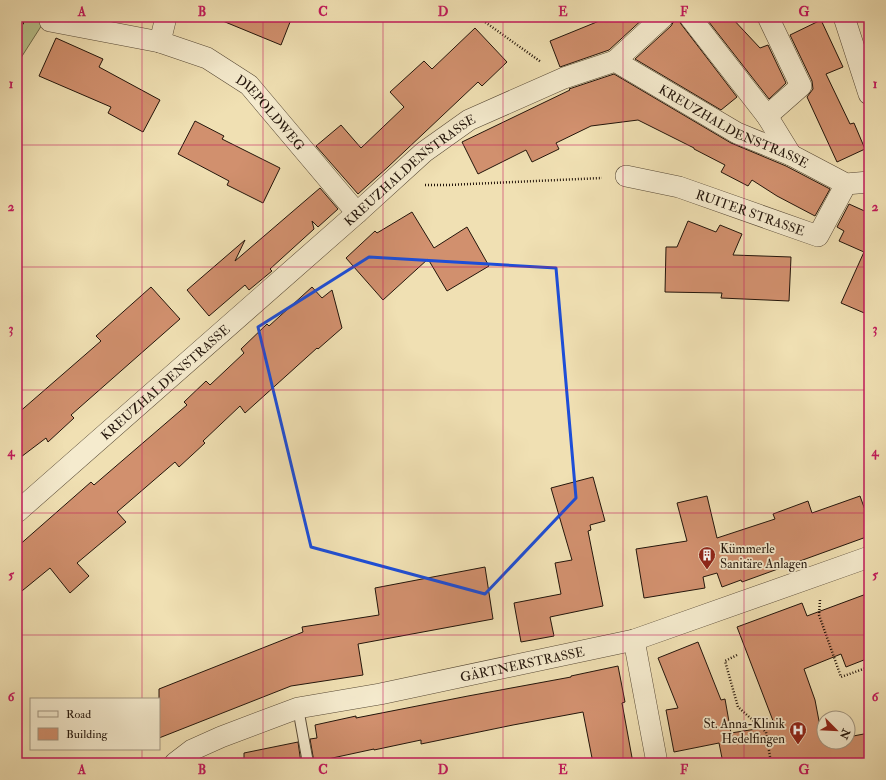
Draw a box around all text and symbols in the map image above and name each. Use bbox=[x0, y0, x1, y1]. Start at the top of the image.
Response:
text: A bbox=[77, 4, 87, 20]
text: B bbox=[198, 4, 206, 20]
text: C bbox=[318, 4, 328, 20]
text: D bbox=[438, 4, 449, 20]
text: E bbox=[558, 4, 568, 20]
text: F bbox=[680, 4, 689, 20]
text: G bbox=[799, 4, 810, 20]
street label: DIEPOLDWEG bbox=[233, 72, 308, 154]
text: 1 bbox=[9, 76, 14, 92]
text: 1 bbox=[873, 76, 878, 92]
street label: KREUZHALDENSTRASSE bbox=[656, 82, 811, 172]
street label: KREUZHALDENSTRASSE bbox=[341, 111, 478, 230]
street label: RUITER STRASSE bbox=[694, 187, 807, 240]
text: 2 bbox=[8, 199, 15, 215]
text: 2 bbox=[872, 199, 879, 215]
text: 3 bbox=[9, 321, 14, 337]
text: 3 bbox=[873, 321, 878, 337]
street label: KREUZHALDENSTRASSE bbox=[98, 322, 233, 444]
text: 4 bbox=[6, 444, 15, 460]
text: 4 bbox=[870, 444, 879, 460]
place label: Kümmerle Sanitäre Anlagen bbox=[720, 541, 808, 572]
building icon: Kümmerle Sanitäre Anlagen bbox=[697, 545, 717, 570]
text: 5 bbox=[8, 567, 14, 583]
text: 5 bbox=[872, 567, 878, 583]
street label: GÄRTNERSTRASSE bbox=[459, 644, 586, 686]
text: 6 bbox=[8, 689, 16, 705]
text: 6 bbox=[872, 689, 880, 705]
legend bbox=[30, 698, 160, 750]
text: Road bbox=[66, 707, 91, 722]
north arrow bbox=[816, 710, 856, 750]
place label: St. Anna-Klinik Hedelfingen bbox=[704, 716, 786, 747]
hospital icon: St. Anna-Klinik Hedelfingen bbox=[788, 720, 808, 745]
text: N bbox=[836, 726, 853, 742]
text: Building bbox=[66, 727, 109, 742]
text: A bbox=[77, 762, 87, 778]
text: B bbox=[198, 762, 206, 778]
text: C bbox=[318, 762, 328, 778]
text: D bbox=[438, 762, 449, 778]
text: E bbox=[558, 762, 568, 778]
text: F bbox=[680, 762, 689, 778]
text: G bbox=[799, 762, 810, 778]

